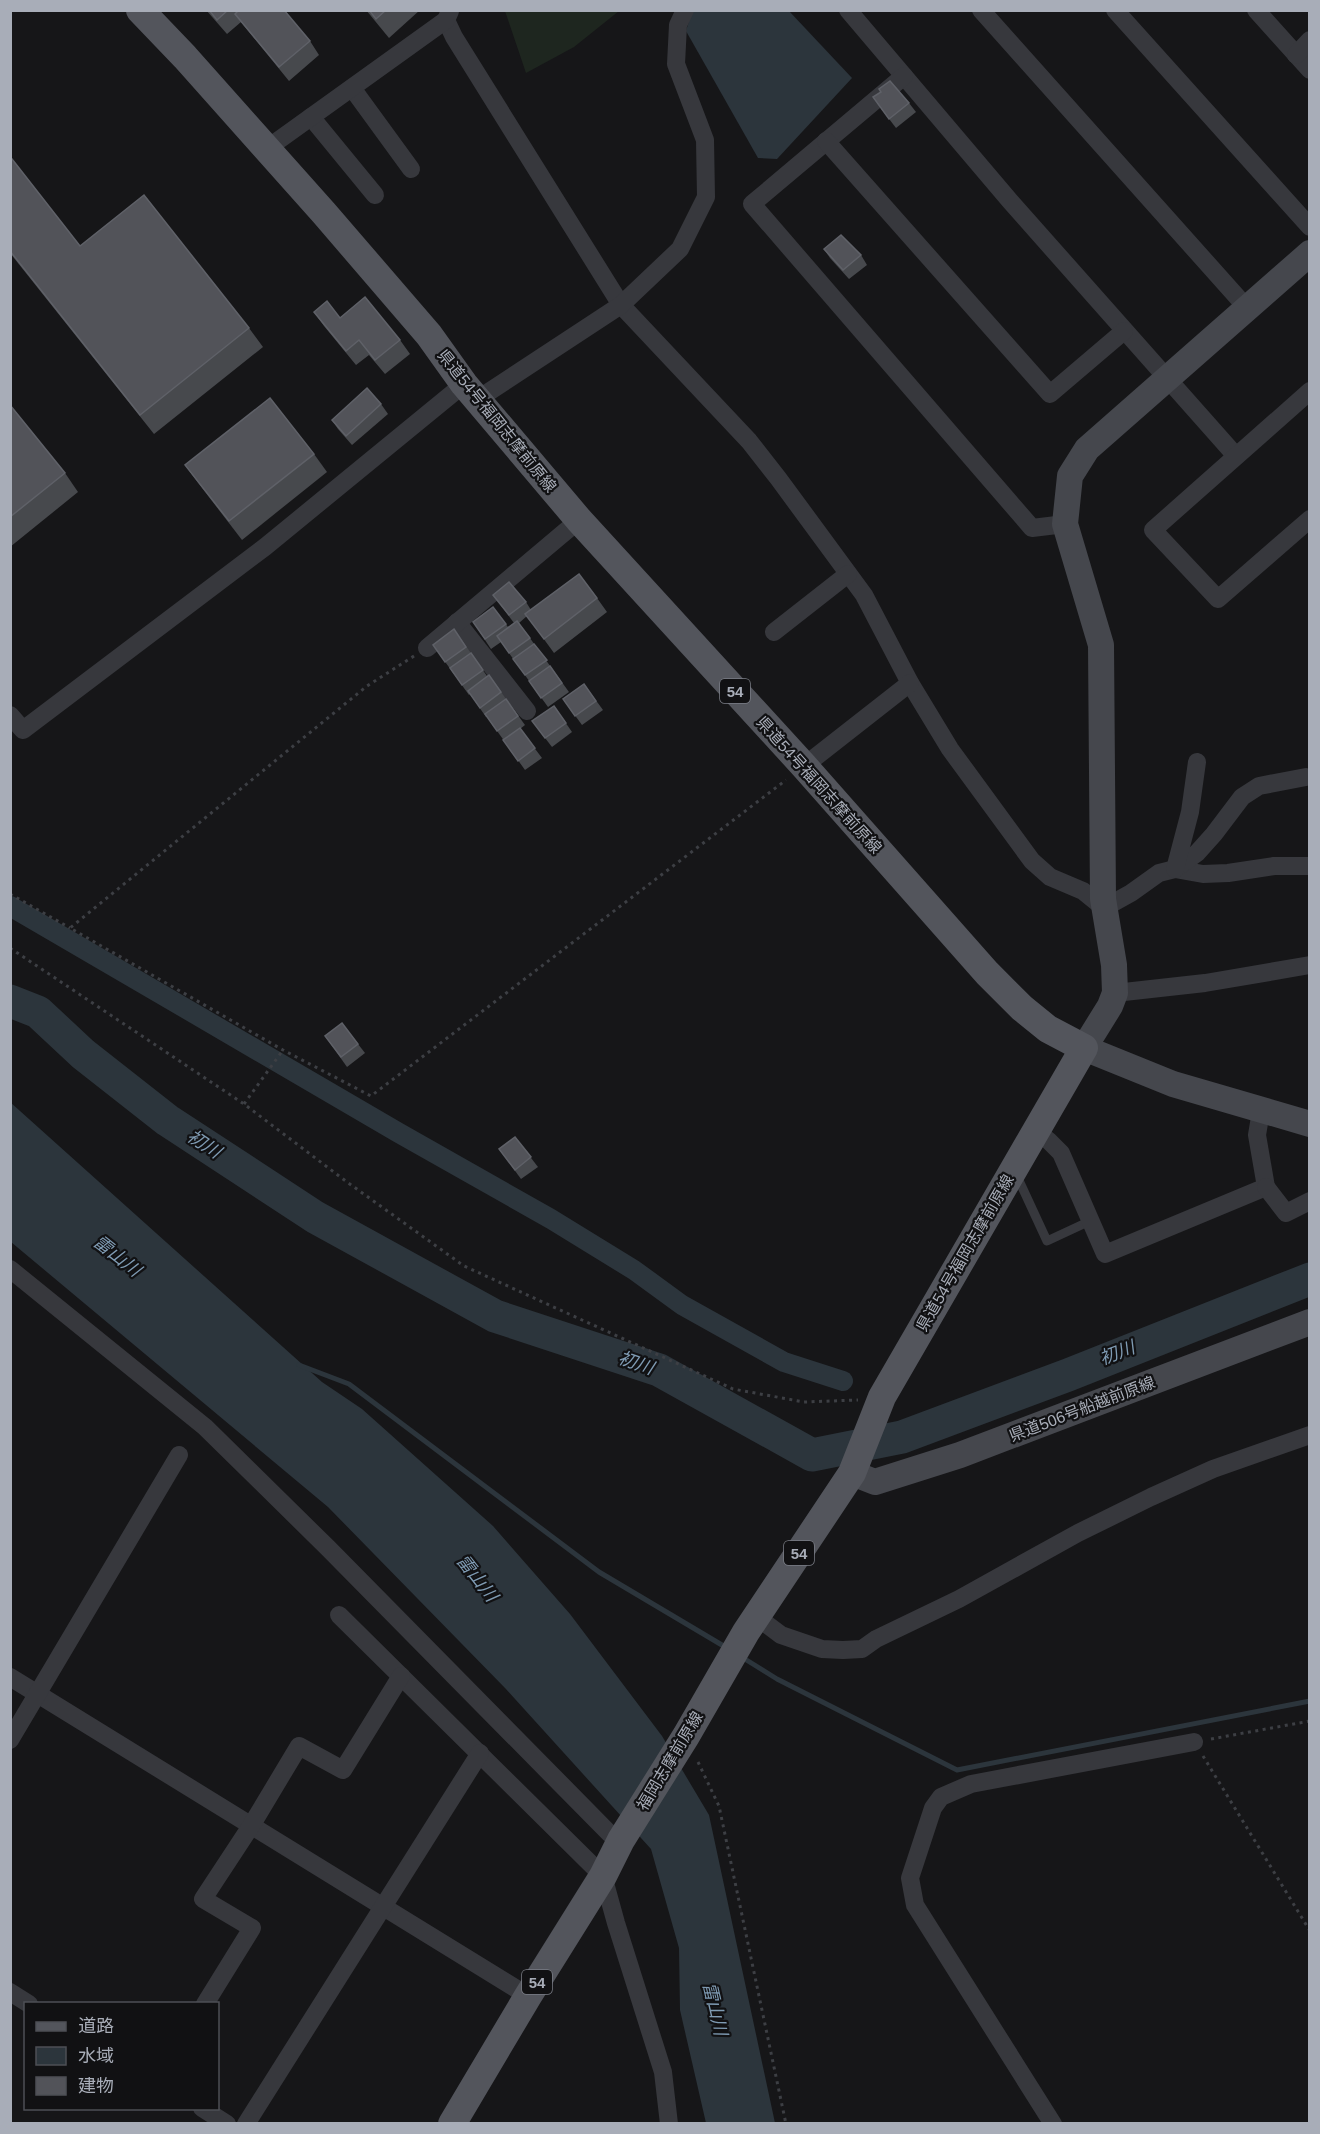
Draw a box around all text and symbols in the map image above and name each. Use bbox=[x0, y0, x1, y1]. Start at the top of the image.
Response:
street label: 県道54号福岡志摩前原線 bbox=[434, 347, 560, 495]
road number: 54 bbox=[720, 679, 750, 703]
street label: 県道54号福岡志摩前原線 bbox=[753, 713, 885, 857]
water label: 初川 bbox=[183, 1126, 226, 1163]
street label: 県道54号福岡志摩前原線 bbox=[913, 1172, 1017, 1334]
water label: 雷山川 bbox=[90, 1231, 146, 1282]
water label: 初川 bbox=[1097, 1336, 1139, 1369]
water label: 初川 bbox=[616, 1348, 658, 1379]
street label: 県道506号船越前原線 bbox=[1007, 1373, 1157, 1445]
road number: 54 bbox=[784, 1541, 814, 1565]
water label: 雷山川 bbox=[452, 1551, 503, 1607]
street label: 福岡志摩前原線 bbox=[634, 1709, 706, 1813]
road number: 54 bbox=[522, 1970, 552, 1994]
water label: 雷山川 bbox=[699, 1980, 731, 2040]
legend bbox=[24, 2002, 219, 2110]
text: 道路 bbox=[78, 2016, 114, 2036]
text: 水域 bbox=[78, 2046, 114, 2066]
text: 建物 bbox=[78, 2076, 114, 2096]

